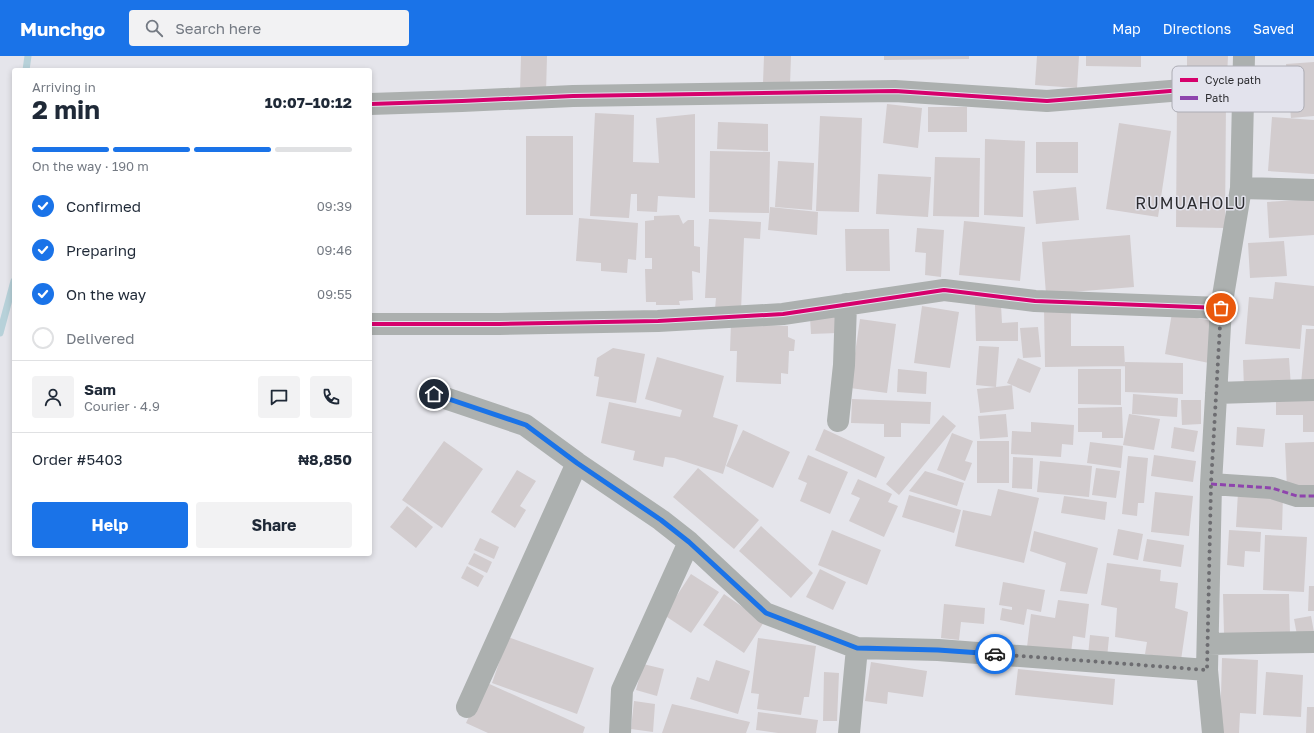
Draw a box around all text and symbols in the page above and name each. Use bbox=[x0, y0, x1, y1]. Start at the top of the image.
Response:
search box bbox=[129, 10, 409, 46]
text: Munchgo bbox=[20, 17, 105, 40]
icon: search bbox=[143, 17, 165, 39]
text: Search here bbox=[175, 19, 261, 37]
text: Map bbox=[1112, 20, 1141, 37]
text: Directions bbox=[1163, 20, 1231, 37]
text: Saved bbox=[1253, 20, 1294, 37]
legend bbox=[1172, 66, 1304, 112]
text: Cycle path bbox=[1205, 73, 1261, 86]
text: Arriving in bbox=[32, 79, 96, 95]
text: Path bbox=[1205, 91, 1229, 104]
text: 10:07–10:12 bbox=[265, 93, 352, 111]
text: 2 min bbox=[32, 94, 100, 125]
text: On the way · 190 m bbox=[32, 158, 149, 174]
district label: RUMUAHOLU bbox=[1135, 193, 1247, 213]
icon: check bbox=[32, 195, 54, 217]
text: Confirmed bbox=[66, 197, 141, 215]
text: 09:39 bbox=[317, 198, 352, 214]
icon: check bbox=[32, 239, 54, 261]
text: Preparing bbox=[66, 241, 136, 259]
text: 09:46 bbox=[316, 242, 352, 258]
icon: check bbox=[32, 283, 54, 305]
text: On the way bbox=[66, 285, 146, 303]
text: 09:55 bbox=[317, 286, 352, 302]
pin bbox=[1204, 291, 1238, 325]
icon: bag bbox=[1210, 297, 1232, 319]
text: Delivered bbox=[66, 329, 134, 347]
button: person bbox=[32, 376, 74, 418]
button: chat bbox=[258, 376, 300, 418]
button: phone bbox=[310, 376, 352, 418]
pin bbox=[417, 377, 451, 411]
text: Sam bbox=[84, 380, 116, 398]
icon: home bbox=[423, 383, 445, 405]
text: Courier · 4.9 bbox=[84, 398, 160, 414]
text: Order #5403 bbox=[32, 450, 122, 468]
text: ₦8,850 bbox=[298, 450, 352, 468]
button: Help bbox=[32, 502, 188, 548]
button: Share bbox=[196, 502, 352, 548]
courier bbox=[975, 634, 1015, 674]
icon: car bbox=[984, 643, 1006, 665]

